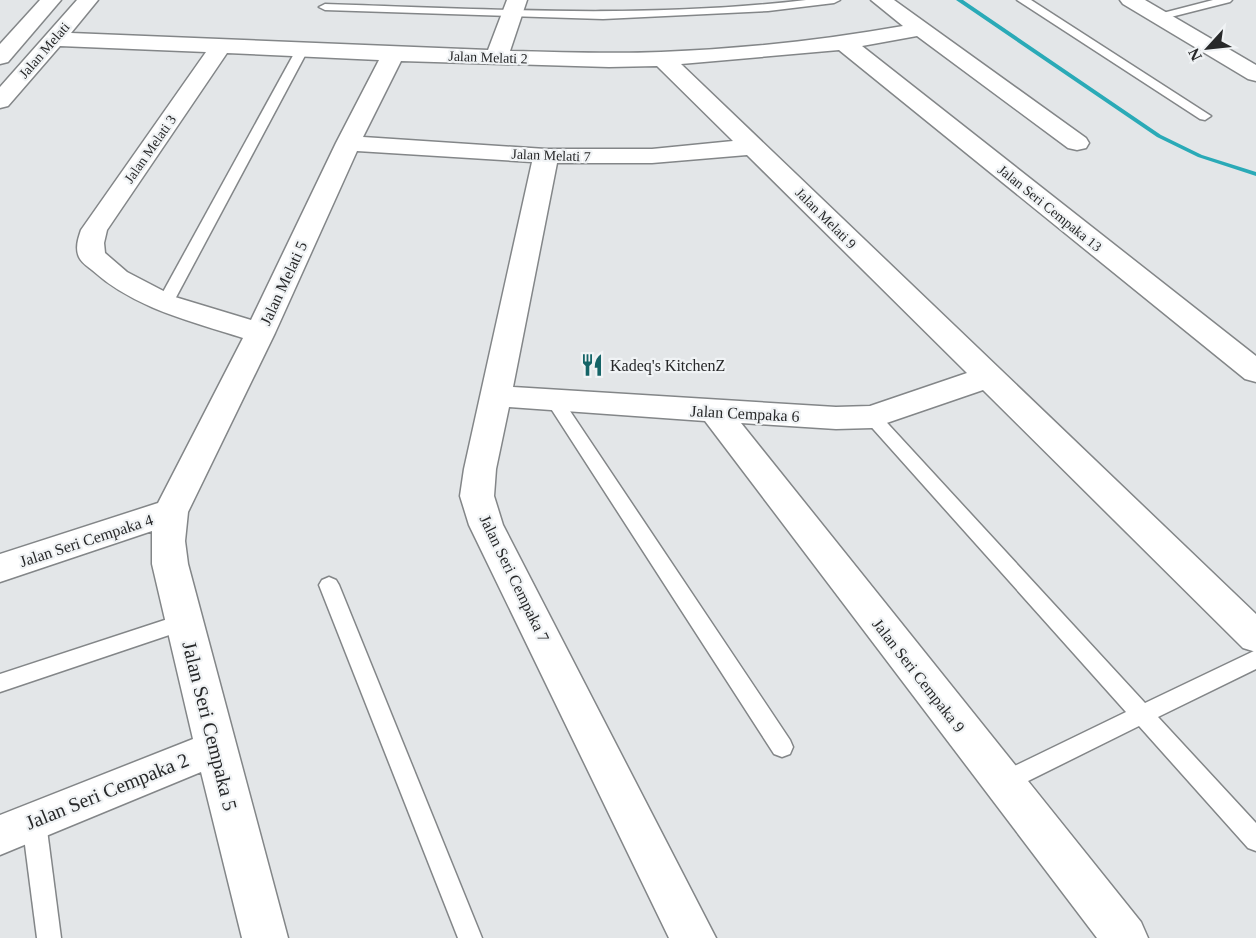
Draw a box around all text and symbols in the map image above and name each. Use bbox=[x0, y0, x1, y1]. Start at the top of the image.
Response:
north arrow bbox=[1178, 18, 1238, 78]
street label: Jalan Melati bbox=[16, 19, 73, 81]
text: N bbox=[1185, 45, 1205, 64]
street label: Jalan Melati 2 bbox=[448, 49, 528, 66]
street label: Jalan Melati 3 bbox=[122, 113, 179, 186]
street label: Jalan Melati 7 bbox=[511, 147, 591, 164]
street label: Jalan Seri Cempaka 13 bbox=[995, 162, 1104, 255]
street label: Jalan Melati 9 bbox=[792, 185, 859, 252]
street label: Jalan Melati 5 bbox=[257, 239, 310, 328]
restaurant icon: Kadeq's KitchenZ bbox=[579, 352, 605, 378]
place label: Kadeq's KitchenZ bbox=[610, 357, 725, 375]
street label: Jalan Cempaka 6 bbox=[690, 402, 800, 426]
street label: Jalan Seri Cempaka 4 bbox=[17, 511, 155, 571]
street label: Jalan Seri Cempaka 7 bbox=[476, 512, 553, 645]
street label: Jalan Seri Cempaka 9 bbox=[868, 615, 968, 736]
street label: Jalan Seri Cempaka 5 bbox=[177, 639, 242, 813]
street label: Jalan Seri Cempaka 2 bbox=[22, 748, 192, 835]

